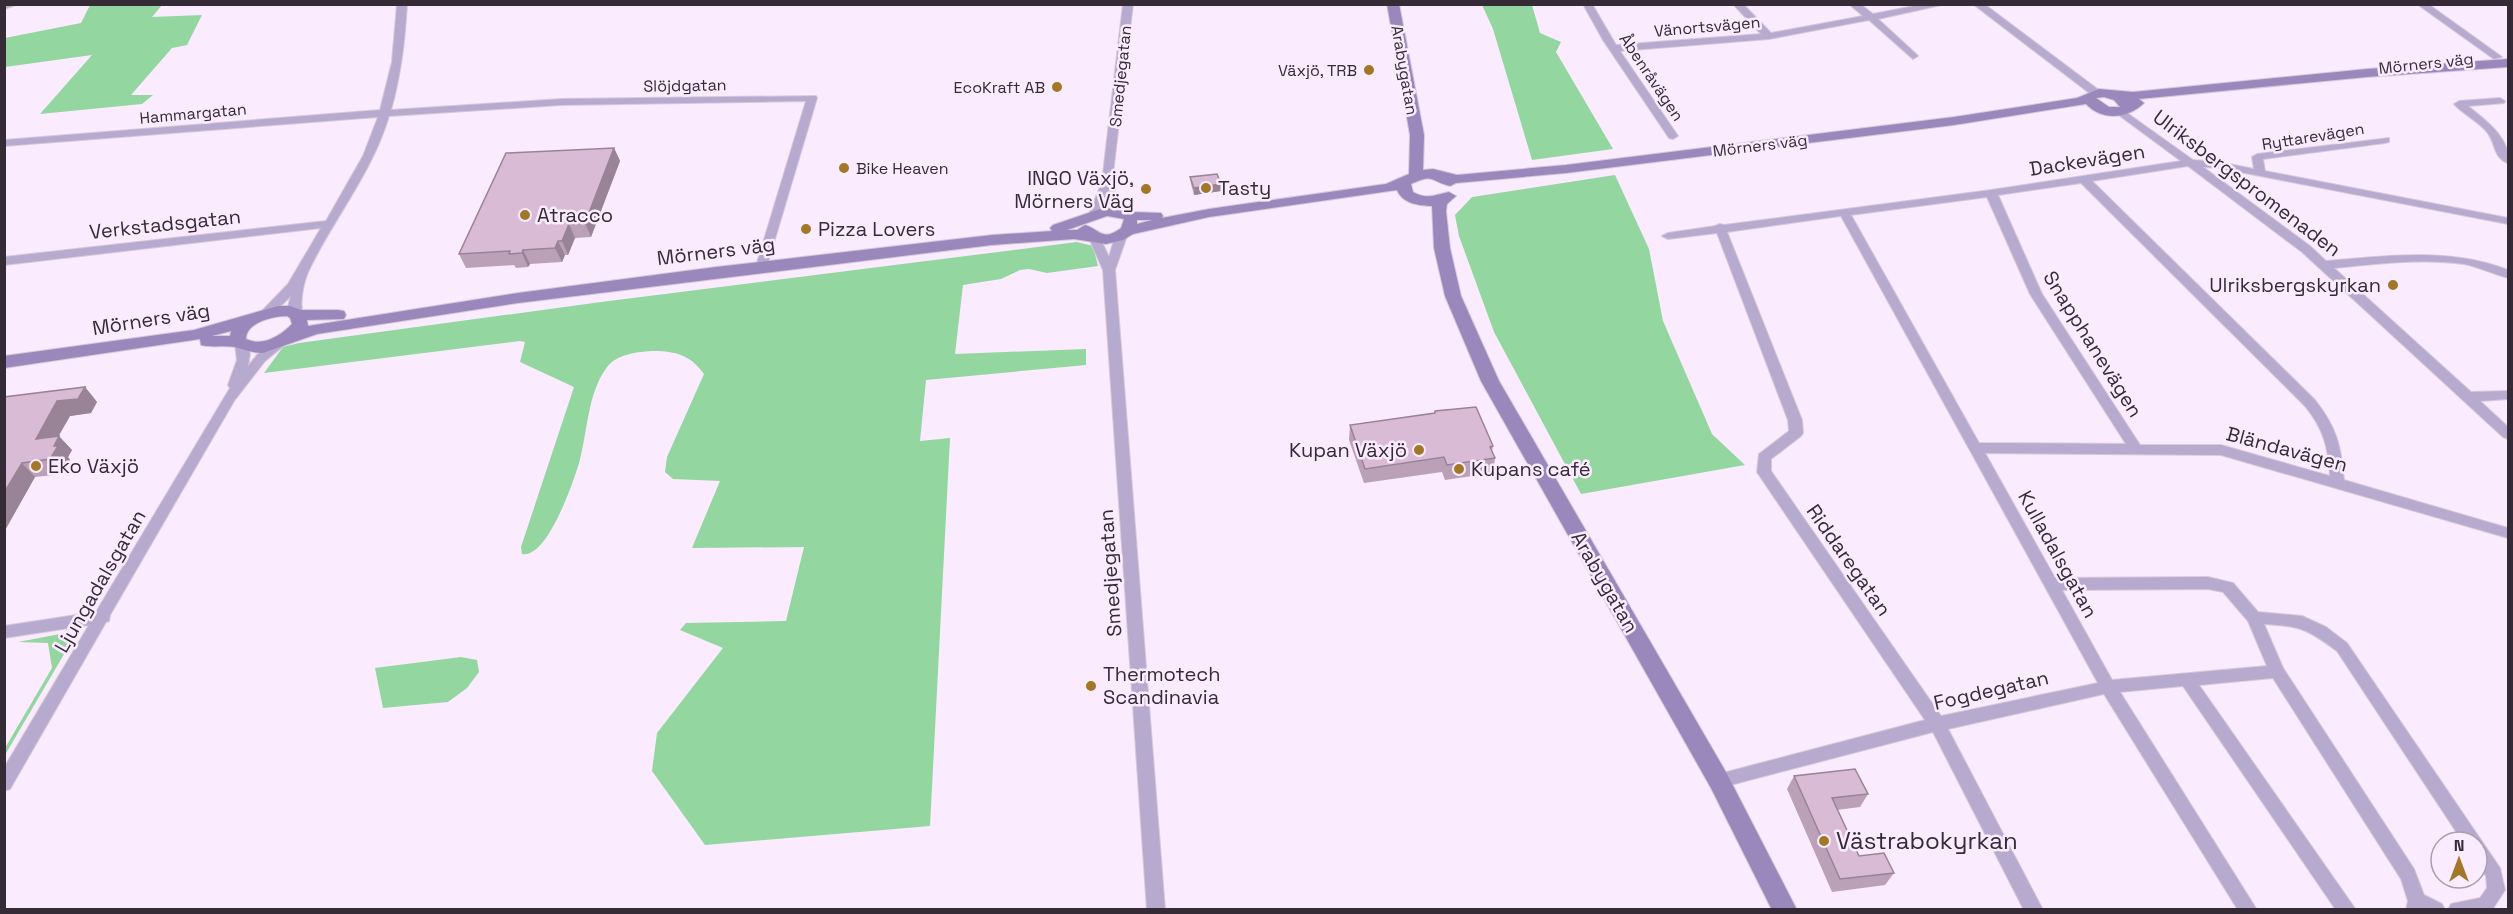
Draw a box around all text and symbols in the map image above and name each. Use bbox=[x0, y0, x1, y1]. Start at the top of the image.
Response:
street label: Vänortsvägen bbox=[1653, 11, 1761, 42]
street label: Smedjegatan bbox=[1105, 24, 1136, 128]
street label: Arabygatan bbox=[1386, 24, 1423, 116]
street label: Åbenråvägen bbox=[1615, 29, 1689, 125]
street label: Mörners väg bbox=[2378, 48, 2474, 79]
place label: Växjö, TRB bbox=[1278, 60, 1357, 81]
marker: Växjö, TRB bbox=[1362, 63, 1376, 77]
street label: Slöjdgatan bbox=[643, 74, 727, 97]
place label: EcoKraft AB bbox=[954, 77, 1045, 98]
marker: EcoKraft AB bbox=[1050, 80, 1064, 94]
street label: Hammargatan bbox=[139, 98, 247, 129]
street label: Ulriksbergspromenaden bbox=[2148, 104, 2346, 262]
street label: Ryttarevägen bbox=[2260, 118, 2366, 155]
street label: Mörners väg bbox=[1712, 129, 1809, 162]
street label: Dackevägen bbox=[2027, 138, 2147, 182]
place label: Bike Heaven bbox=[856, 158, 949, 179]
marker: Bike Heaven bbox=[837, 161, 851, 175]
place label: INGO Växjö, Mörners Väg bbox=[1014, 165, 1134, 214]
place label: Tasty bbox=[1218, 175, 1271, 201]
marker: Tasty bbox=[1199, 181, 1213, 195]
marker: INGO Växjö, Mörners Väg bbox=[1139, 182, 1153, 196]
place label: Atracco bbox=[537, 202, 613, 228]
street label: Verkstadsgatan bbox=[88, 203, 242, 245]
marker: Atracco bbox=[518, 208, 532, 222]
place label: Pizza Lovers bbox=[818, 216, 935, 242]
marker: Pizza Lovers bbox=[799, 222, 813, 236]
street label: Mörners väg bbox=[655, 231, 777, 271]
street label: Snapphanevägen bbox=[2037, 266, 2149, 422]
place label: Ulriksbergskyrkan bbox=[2209, 272, 2381, 298]
marker: Ulriksbergskyrkan bbox=[2386, 278, 2400, 292]
street label: Mörners väg bbox=[90, 297, 212, 341]
street label: Bländavägen bbox=[2224, 420, 2350, 478]
place label: Kupan Växjö bbox=[1289, 437, 1407, 463]
marker: Kupan Växjö bbox=[1412, 443, 1426, 457]
place label: Eko Växjö bbox=[48, 453, 139, 479]
place label: Kupans café bbox=[1471, 456, 1591, 482]
marker: Eko Växjö bbox=[29, 459, 43, 473]
marker: Kupans café bbox=[1452, 462, 1466, 476]
street label: Kulladalsgatan bbox=[2012, 486, 2104, 622]
street label: Riddaregatan bbox=[1801, 499, 1897, 621]
street label: Ljungadalsgatan bbox=[49, 505, 151, 657]
street label: Smedjegatan bbox=[1093, 508, 1127, 638]
street label: Arabygatan bbox=[1565, 527, 1645, 637]
place label: Thermotech Scandinavia bbox=[1103, 661, 1220, 710]
street label: Fogdegatan bbox=[1931, 664, 2051, 716]
marker: Thermotech Scandinavia bbox=[1084, 679, 1098, 693]
place label: Västrabokyrkan bbox=[1836, 825, 2018, 856]
north arrow bbox=[2429, 830, 2489, 890]
marker: Västrabokyrkan bbox=[1817, 834, 1831, 848]
text: N bbox=[2454, 835, 2464, 856]

